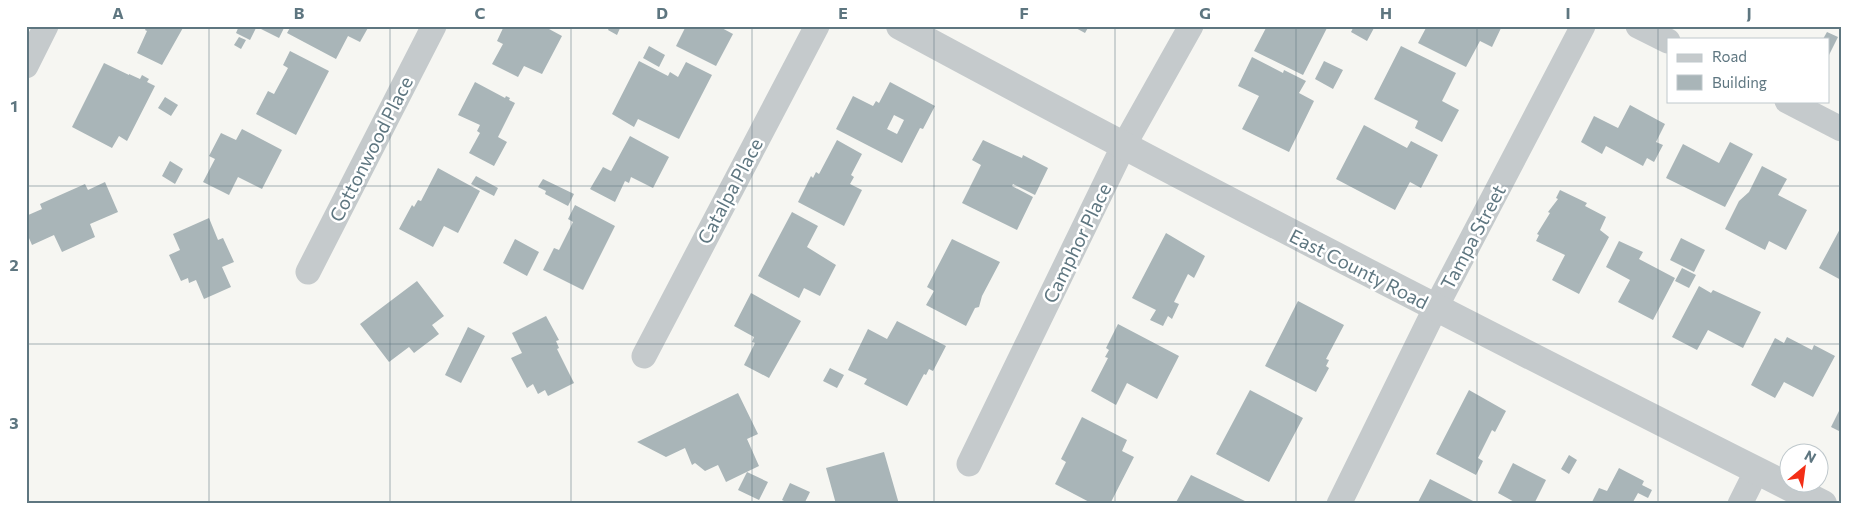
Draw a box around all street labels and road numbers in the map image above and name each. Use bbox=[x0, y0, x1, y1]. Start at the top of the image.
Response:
street label: Cottonwood Place bbox=[324, 72, 417, 225]
street label: Catalpa Place bbox=[692, 134, 767, 248]
street label: Camphor Place bbox=[1038, 179, 1115, 306]
street label: Tampa Street bbox=[1435, 180, 1510, 293]
street label: East County Road bbox=[1286, 224, 1432, 313]

